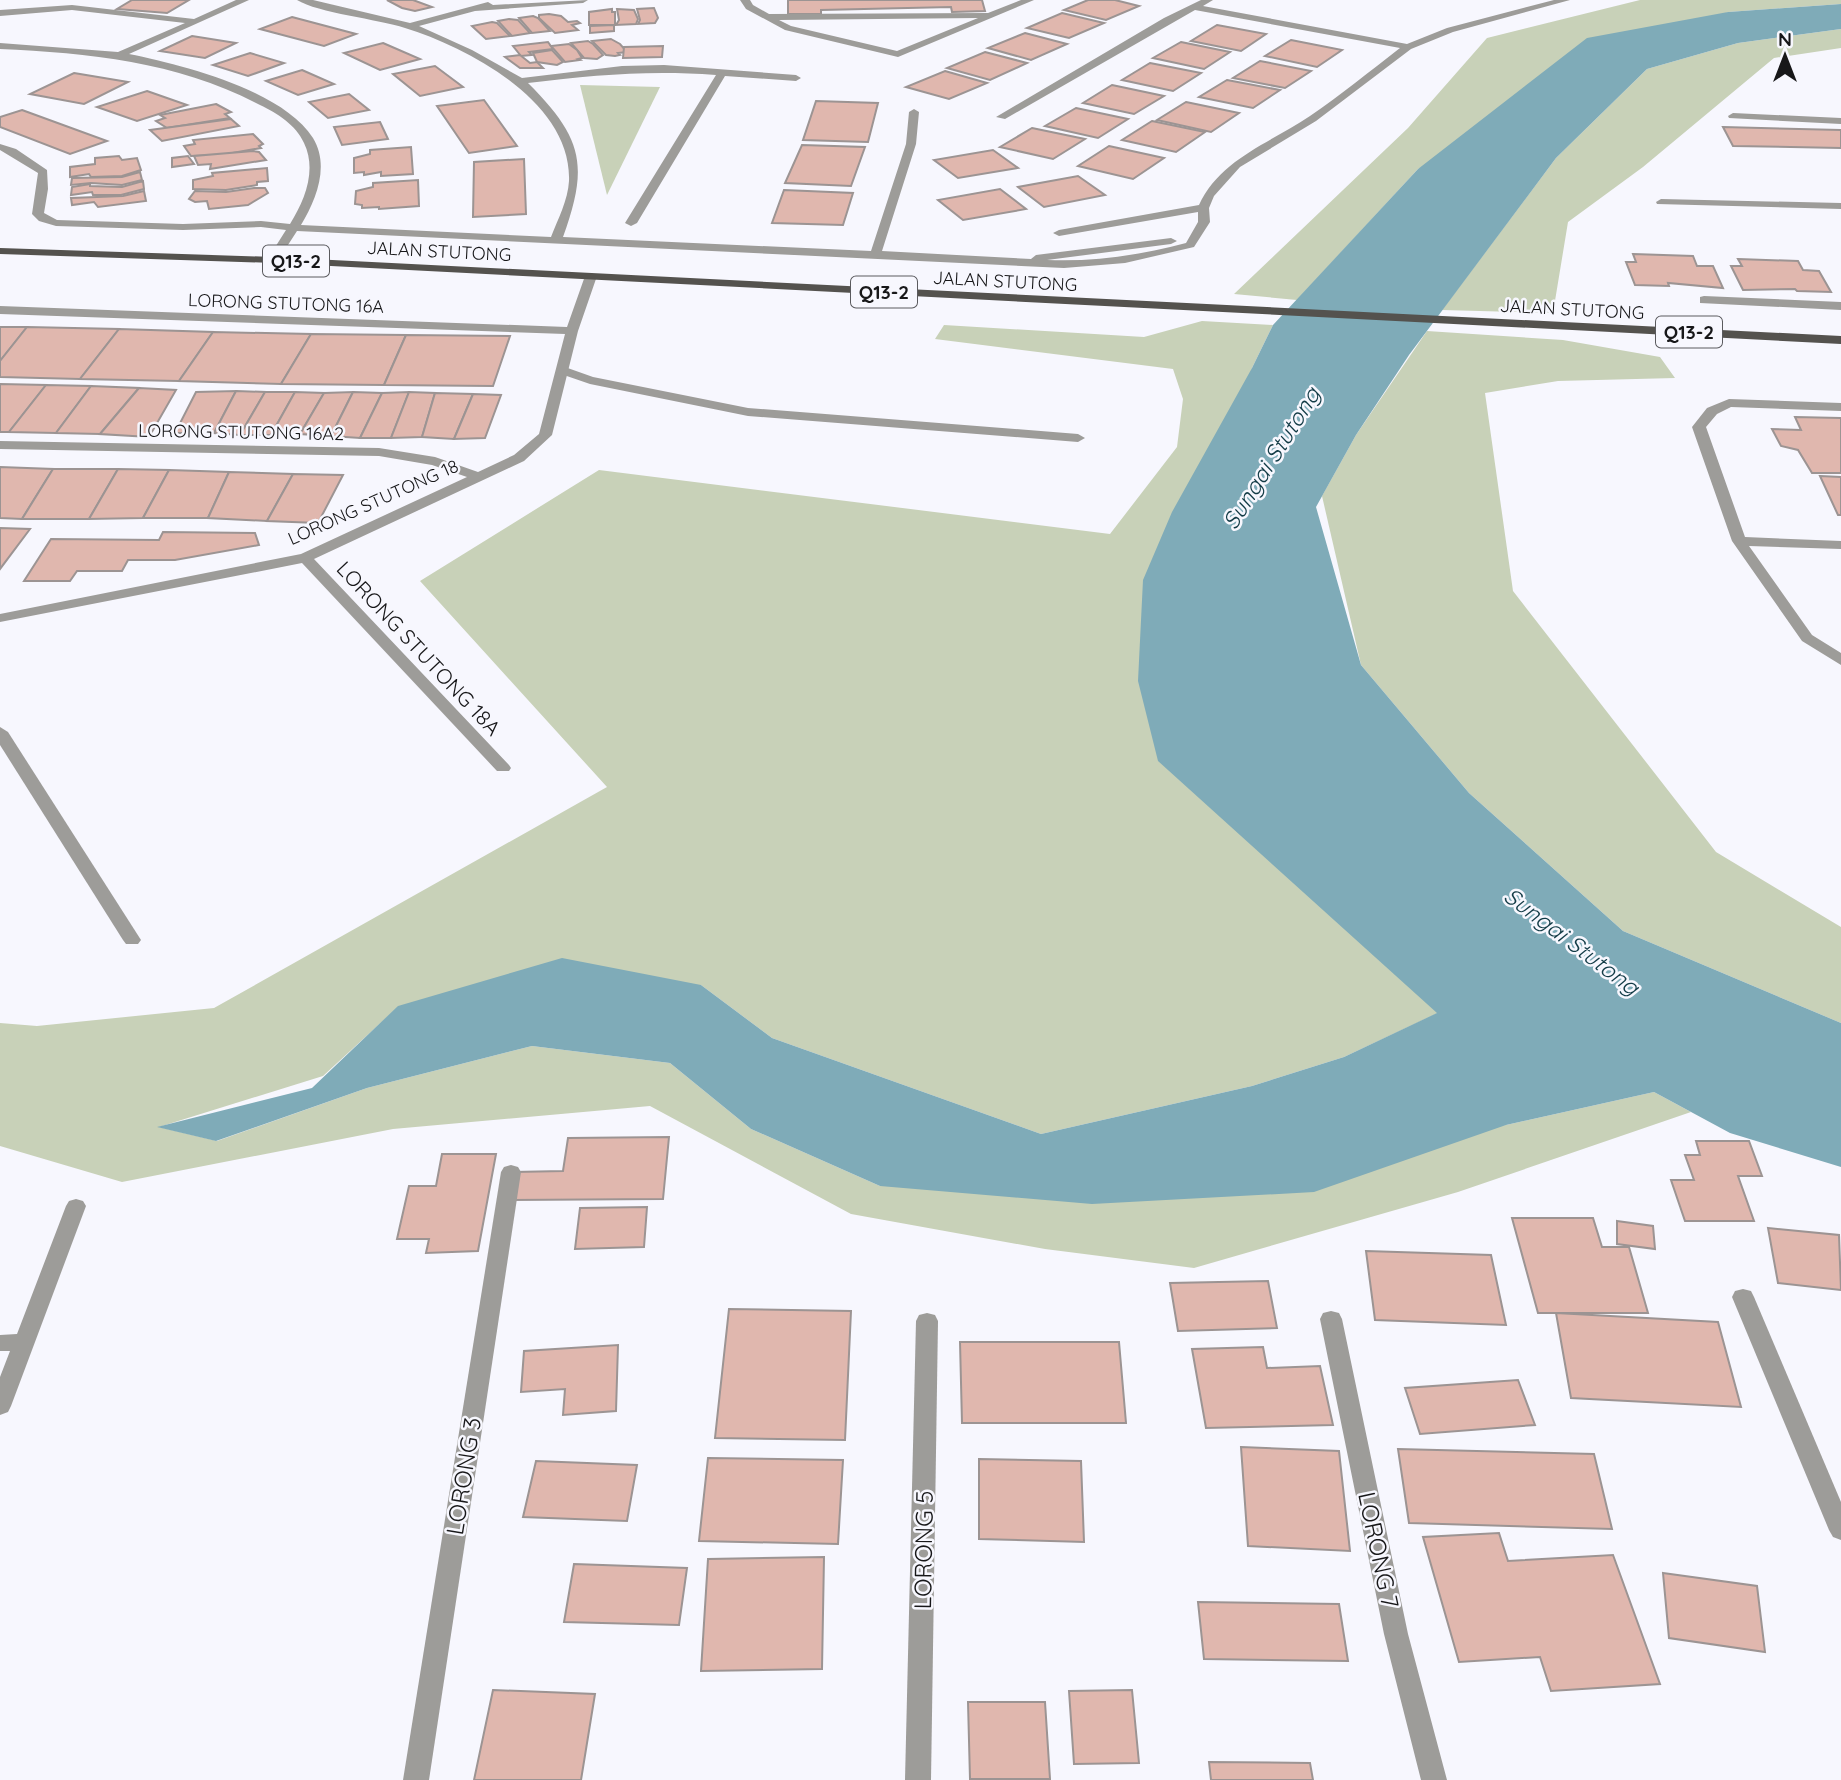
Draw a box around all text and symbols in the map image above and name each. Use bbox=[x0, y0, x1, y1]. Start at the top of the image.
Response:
north arrow bbox=[1750, 21, 1820, 91]
text: N bbox=[1778, 27, 1792, 51]
street label: JALAN STUTONG bbox=[366, 236, 512, 266]
road number: Q13-2 bbox=[263, 246, 329, 276]
street label: JALAN STUTONG bbox=[932, 266, 1078, 296]
road number: Q13-2 bbox=[851, 276, 917, 308]
street label: LORONG STUTONG 16A bbox=[188, 288, 385, 318]
street label: JALAN STUTONG bbox=[1499, 294, 1645, 324]
road number: Q13-2 bbox=[1656, 316, 1722, 348]
water label: Sungai Stutong bbox=[1216, 380, 1327, 534]
street label: LORONG STUTONG 16A2 bbox=[138, 419, 344, 445]
street label: LORONG STUTONG 18 bbox=[284, 454, 462, 550]
street label: LORONG STUTONG 18A bbox=[331, 555, 507, 741]
water label: Sungai Stutong bbox=[1499, 881, 1647, 1002]
street label: LORONG 3 bbox=[439, 1415, 487, 1537]
street label: LORONG 7 bbox=[1352, 1489, 1406, 1611]
street label: LORONG 5 bbox=[907, 1490, 939, 1610]

